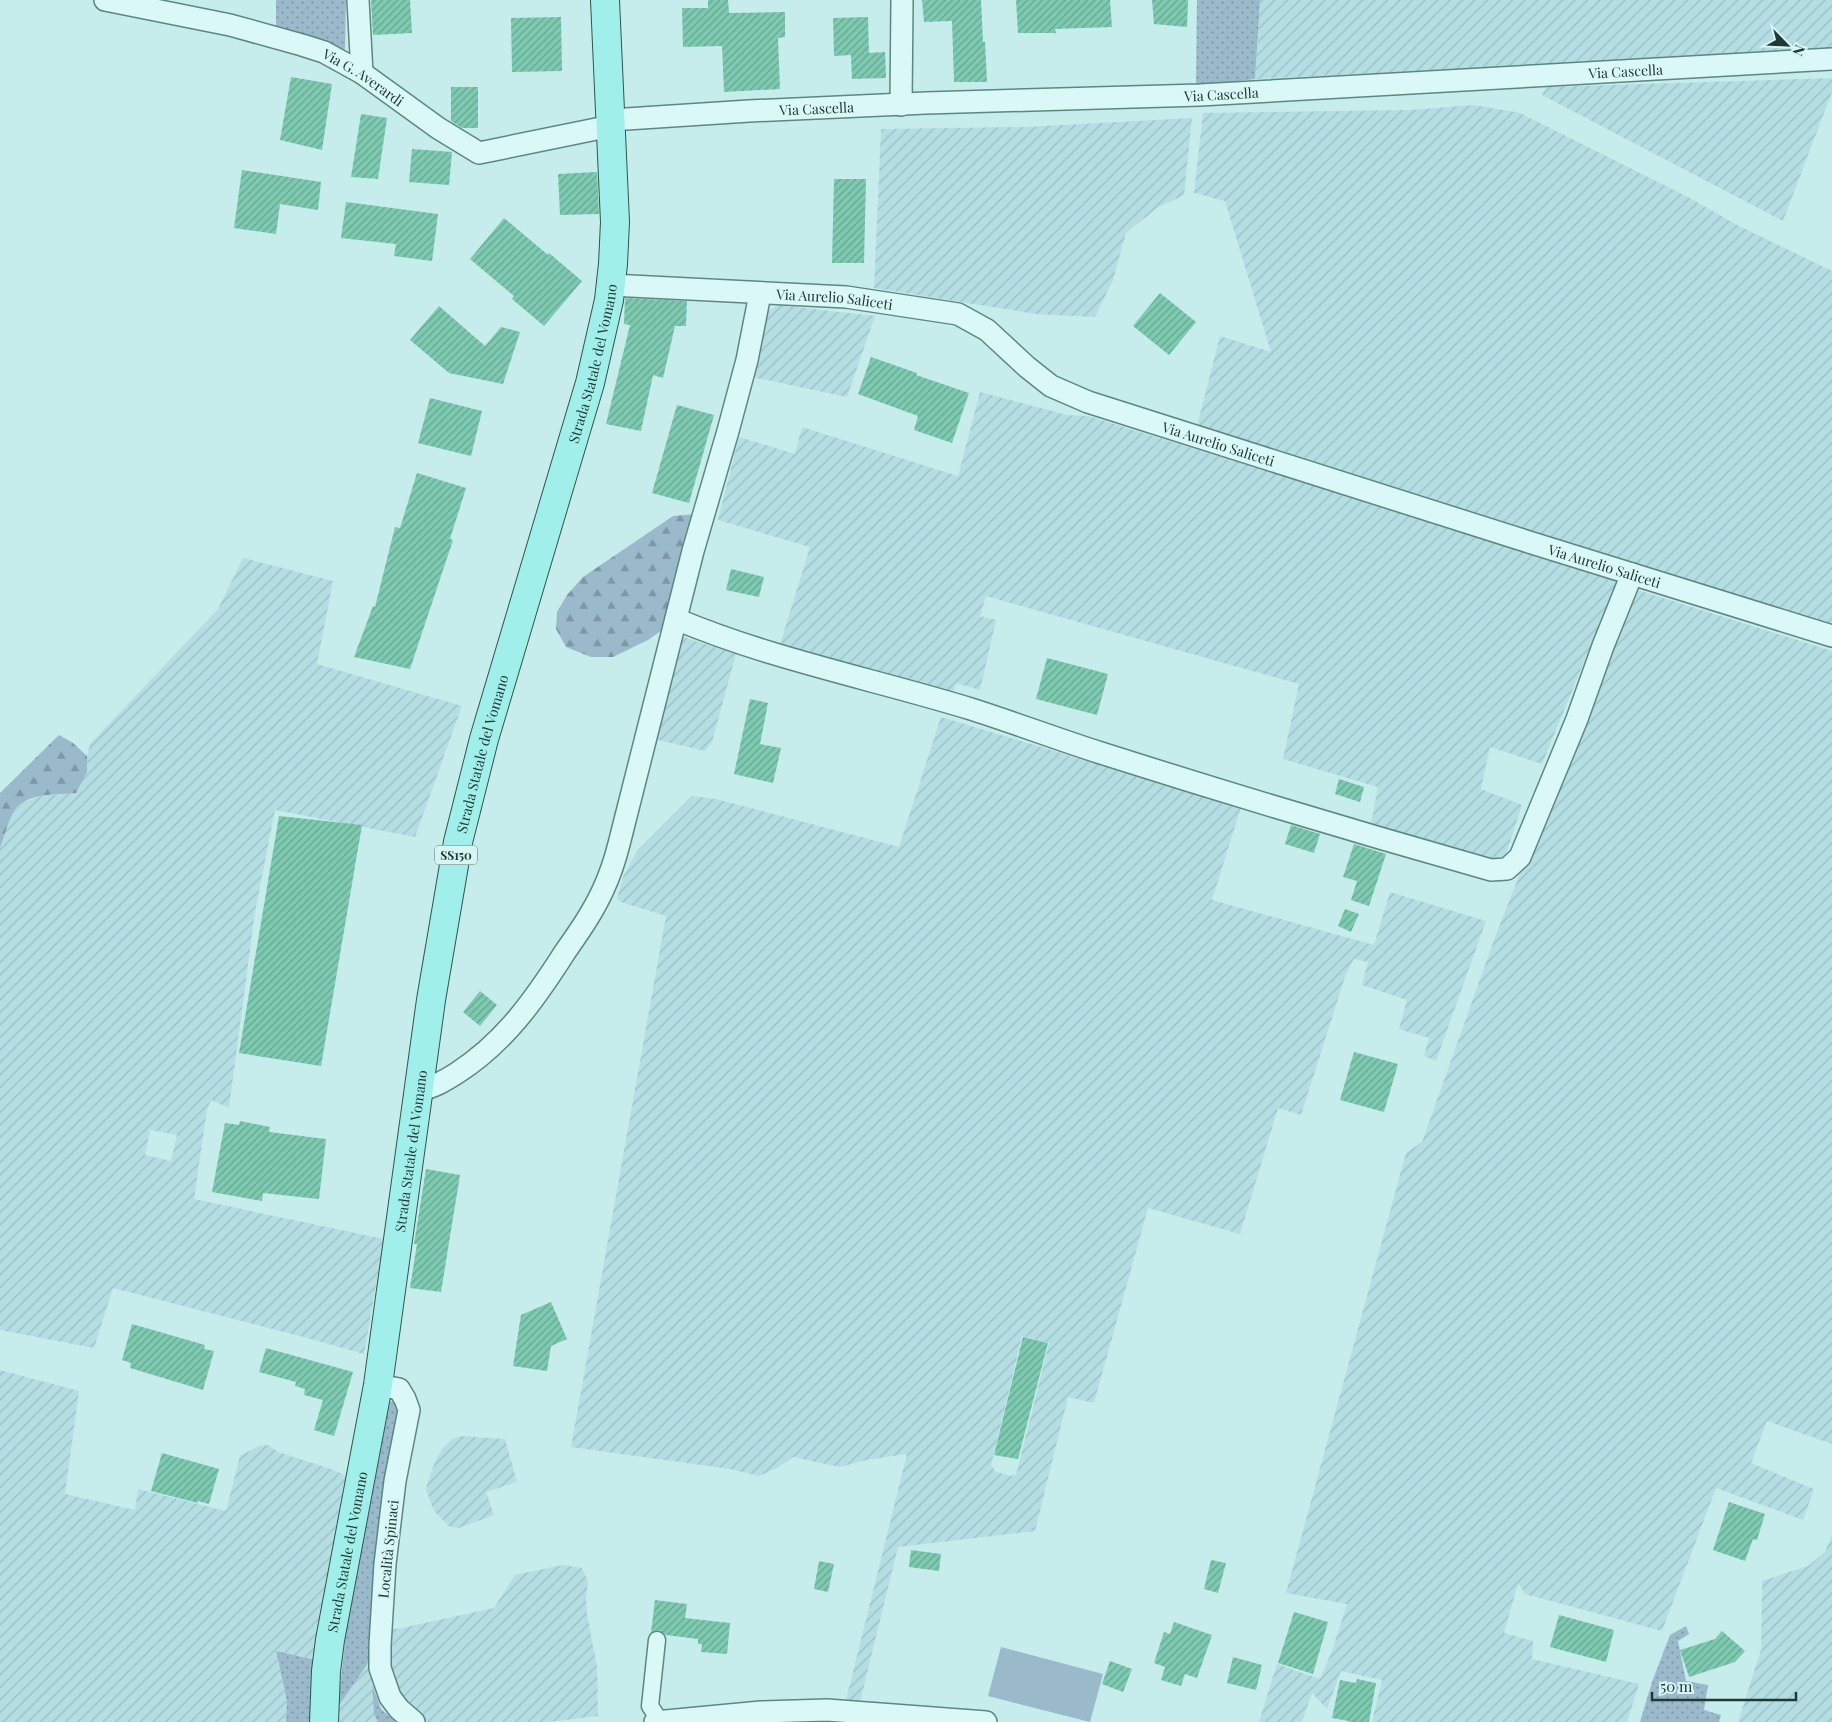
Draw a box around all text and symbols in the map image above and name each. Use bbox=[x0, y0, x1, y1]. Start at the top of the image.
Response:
north arrow bbox=[1762, 20, 1812, 70]
text: N bbox=[1789, 42, 1810, 59]
street label: Via G. Averardi bbox=[319, 43, 408, 110]
street label: Via Cascella bbox=[1587, 59, 1664, 82]
street label: Via Cascella bbox=[1183, 82, 1259, 105]
street label: Via Cascella bbox=[778, 97, 854, 119]
street label: Strada Statale del Vomano bbox=[563, 282, 620, 445]
street label: Via Aurelio Saliceti bbox=[775, 284, 894, 313]
street label: Via Aurelio Saliceti bbox=[1159, 416, 1277, 470]
street label: Via Aurelio Saliceti bbox=[1545, 539, 1663, 592]
street label: Strada Statale del Vomano bbox=[451, 672, 512, 835]
road number: SS150 bbox=[435, 846, 477, 864]
street label: Strada Statale del Vomano bbox=[390, 1068, 431, 1233]
street label: Strada Statale del Vomano bbox=[322, 1469, 371, 1634]
street label: Località Spinaci bbox=[373, 1499, 403, 1599]
scale bar bbox=[1652, 1670, 1796, 1702]
text: 50 m bbox=[1660, 1676, 1693, 1696]

